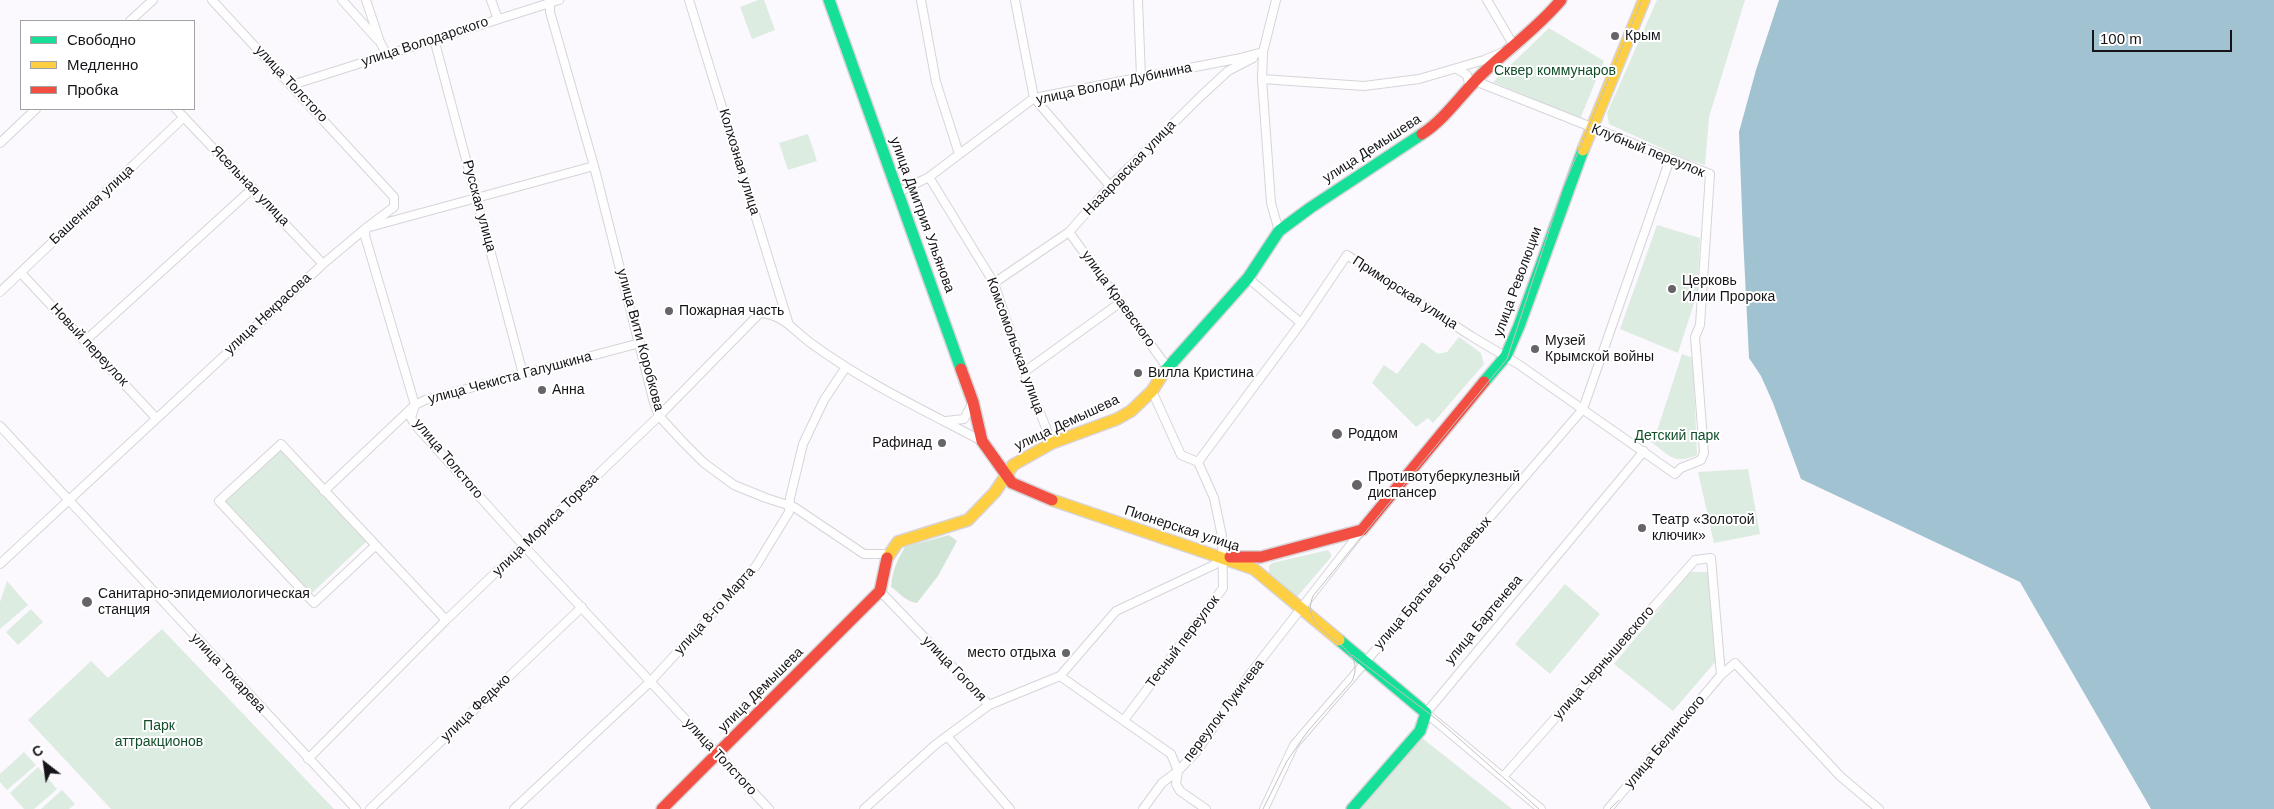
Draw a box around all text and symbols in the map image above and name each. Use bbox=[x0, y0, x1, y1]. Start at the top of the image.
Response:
street label: улица Володарского bbox=[359, 14, 491, 70]
legend bbox=[20, 20, 195, 110]
scale bar bbox=[2094, 20, 2234, 52]
place label: Крым bbox=[1625, 28, 1661, 44]
marker: Крым bbox=[1609, 30, 1621, 42]
text: 100 m bbox=[2100, 30, 2142, 47]
text: Свободно bbox=[67, 31, 136, 48]
street label: улица Толстого bbox=[251, 42, 331, 126]
text: Медленно bbox=[67, 56, 138, 73]
street label: улица Володи Дубинина bbox=[1035, 59, 1193, 109]
park label: Сквер коммунаров bbox=[1494, 63, 1616, 79]
text: Пробка bbox=[67, 81, 118, 98]
street label: Колхозная улица bbox=[715, 107, 763, 217]
street label: улица Демышева bbox=[1320, 111, 1424, 187]
street label: Назаровская улица bbox=[1080, 117, 1180, 219]
street label: Клубный переулок bbox=[1589, 121, 1707, 181]
street label: улица Дмитрия Ульянова bbox=[886, 135, 958, 295]
street label: Ясельная улица bbox=[207, 142, 293, 230]
street label: Русская улица bbox=[459, 158, 499, 254]
street label: Башенная улица bbox=[46, 162, 138, 248]
street label: улица Революции bbox=[1490, 225, 1546, 339]
street label: улица Краевского bbox=[1077, 248, 1159, 350]
street label: Приморская улица bbox=[1349, 253, 1461, 333]
street label: улица Вити Коробкова bbox=[613, 267, 667, 413]
street label: улица Некрасова bbox=[221, 270, 315, 358]
place label: Церковь Илии Пророка bbox=[1682, 273, 1775, 306]
street label: Комсомольская улица bbox=[982, 275, 1048, 417]
marker: Церковь Илии Пророка bbox=[1666, 283, 1678, 295]
street label: Новый переулок bbox=[46, 300, 132, 390]
place label: Пожарная часть bbox=[679, 303, 784, 319]
marker: Пожарная часть bbox=[663, 305, 675, 317]
place label: Музей Крымской войны bbox=[1545, 333, 1654, 366]
marker: Музей Крымской войны bbox=[1529, 343, 1541, 355]
street label: улица Чекиста Галушкина bbox=[426, 348, 594, 408]
place label: Вилла Кристина bbox=[1148, 365, 1254, 381]
marker: Вилла Кристина bbox=[1132, 367, 1144, 379]
place label: Анна bbox=[552, 382, 585, 398]
marker: Анна bbox=[536, 384, 548, 396]
street label: улица Демышева bbox=[1012, 391, 1122, 455]
street label: улица Толстого bbox=[410, 416, 486, 502]
place label: Роддом bbox=[1348, 426, 1398, 442]
marker: Роддом bbox=[1330, 427, 1344, 441]
park label: Детский парк bbox=[1635, 428, 1719, 444]
place label: Рафинад bbox=[872, 435, 932, 451]
marker: Рафинад bbox=[936, 437, 948, 449]
place label: Противотуберкулезный диспансер bbox=[1368, 469, 1520, 502]
street label: улица Мориса Тореза bbox=[489, 470, 603, 580]
marker: Противотуберкулезный диспансер bbox=[1350, 478, 1364, 492]
street label: Пионерская улица bbox=[1122, 502, 1242, 556]
place label: Театр «Золотой ключик» bbox=[1652, 512, 1755, 544]
street label: улица Братьев Буслаевых bbox=[1371, 513, 1495, 653]
marker: Театр «Золотой ключик» bbox=[1636, 522, 1648, 534]
street label: улица 8-го Марта bbox=[671, 564, 759, 658]
street label: улица Бартенева bbox=[1442, 572, 1526, 668]
place label: Санитарно-эпидемиологическая станция bbox=[98, 586, 310, 618]
street label: Тесный переулок bbox=[1143, 592, 1223, 692]
marker: Санитарно-эпидемиологическая станция bbox=[80, 595, 94, 609]
street label: улица Чернышевского bbox=[1550, 603, 1658, 723]
street label: улица Токарева bbox=[187, 630, 269, 716]
street label: улица Гоголя bbox=[918, 633, 990, 705]
street label: улица Демышева bbox=[715, 644, 807, 736]
place label: место отдыха bbox=[967, 645, 1056, 661]
marker: место отдыха bbox=[1060, 647, 1072, 659]
street label: переулок Лукичева bbox=[1180, 656, 1268, 766]
street label: улица Федько bbox=[438, 671, 514, 745]
street label: улица Белинского bbox=[1621, 692, 1709, 792]
street label: улица Толстого bbox=[680, 715, 760, 799]
park label: Парк аттракционов bbox=[115, 718, 203, 750]
north arrow bbox=[20, 739, 70, 789]
text: С bbox=[29, 742, 46, 760]

